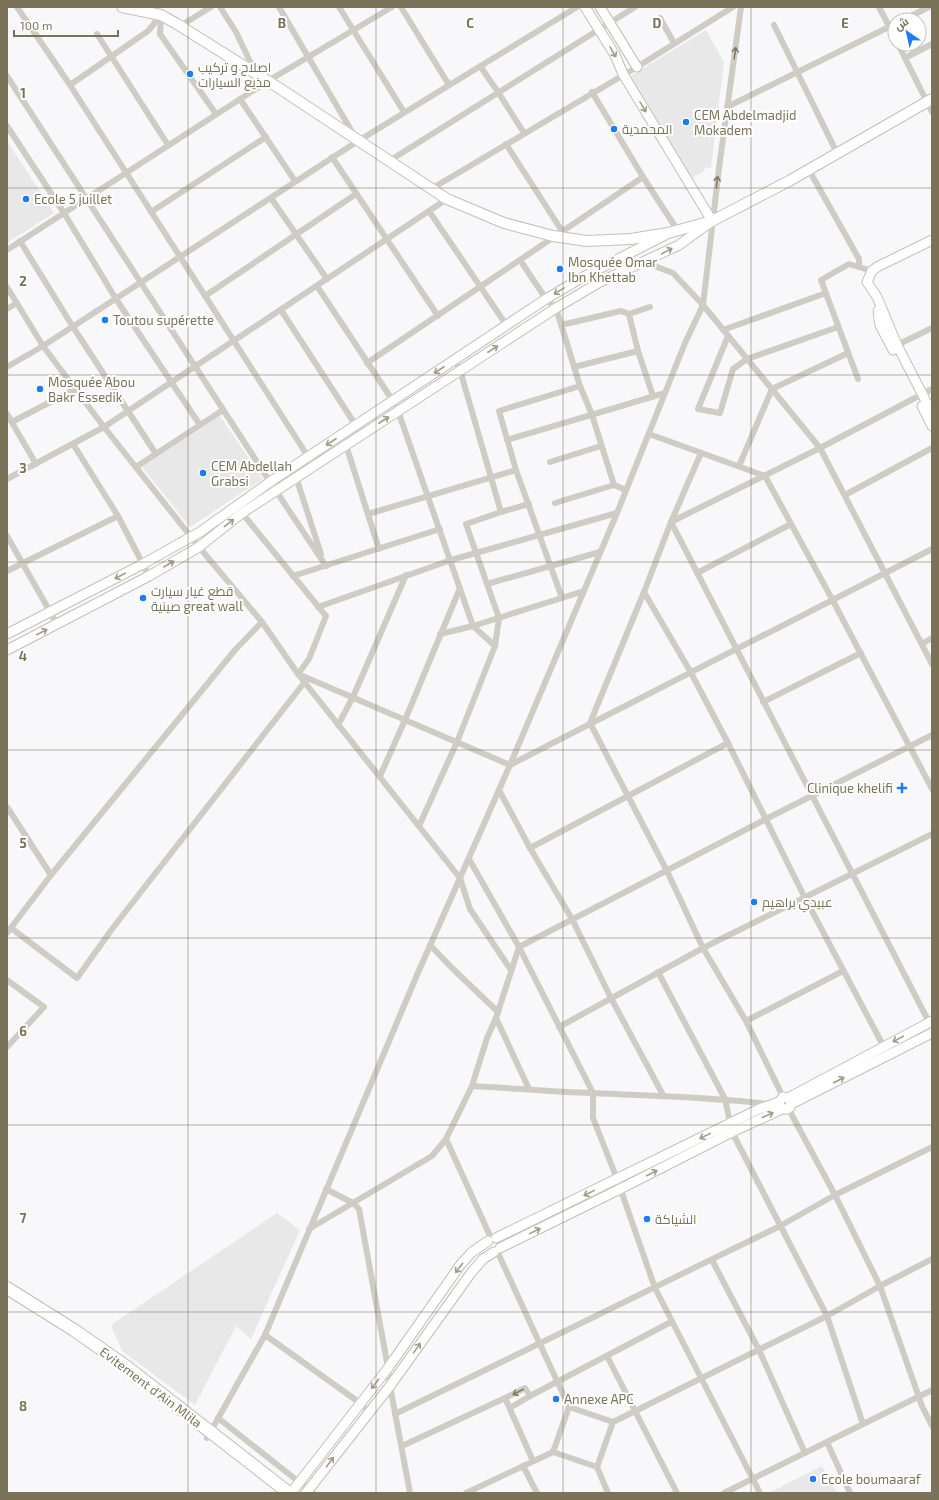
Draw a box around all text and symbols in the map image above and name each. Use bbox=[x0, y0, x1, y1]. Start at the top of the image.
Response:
scale bar bbox=[14, 12, 118, 38]
north arrow bbox=[887, 12, 927, 52]
text: ش bbox=[892, 14, 911, 33]
text: B bbox=[278, 15, 286, 31]
text: C bbox=[466, 15, 474, 31]
text: D bbox=[653, 15, 662, 31]
text: E bbox=[841, 15, 849, 31]
text: 100 m bbox=[20, 18, 52, 32]
one-way arrow bbox=[609, 46, 617, 58]
one-way arrow bbox=[731, 47, 739, 60]
place label: اصلاح و تركيب مذيع السيارات bbox=[198, 59, 271, 91]
marker: اصلاح و تركيب مذيع السيارات bbox=[185, 69, 195, 79]
text: 1 bbox=[20, 85, 26, 101]
one-way arrow bbox=[640, 101, 648, 113]
place label: CEM Abdelmadjid Mokadem bbox=[694, 107, 796, 138]
marker: CEM Abdelmadjid Mokadem bbox=[681, 117, 691, 127]
place label: المحمدية bbox=[622, 121, 672, 137]
marker: المحمدية bbox=[609, 124, 619, 134]
one-way arrow bbox=[714, 176, 721, 189]
place label: Ecole 5 juillet bbox=[34, 191, 112, 207]
marker: Ecole 5 juillet bbox=[21, 194, 31, 204]
one-way arrow bbox=[661, 246, 673, 254]
place label: Mosquée Omar Ibn Khettab bbox=[568, 254, 658, 285]
marker: Mosquée Omar Ibn Khettab bbox=[555, 264, 565, 274]
text: 2 bbox=[19, 273, 27, 289]
one-way arrow bbox=[554, 287, 565, 295]
place label: Toutou supérette bbox=[113, 312, 214, 328]
marker: Toutou supérette bbox=[100, 315, 110, 325]
one-way arrow bbox=[487, 345, 498, 353]
one-way arrow bbox=[434, 366, 445, 374]
place label: Mosquée Abou Bakr Essedik bbox=[48, 374, 135, 405]
marker: Mosquée Abou Bakr Essedik bbox=[35, 384, 45, 394]
one-way arrow bbox=[378, 416, 389, 424]
one-way arrow bbox=[326, 438, 337, 446]
place label: CEM Abdellah Grabsi bbox=[211, 458, 292, 489]
text: 3 bbox=[19, 460, 27, 476]
marker: CEM Abdellah Grabsi bbox=[198, 468, 208, 478]
one-way arrow bbox=[224, 518, 235, 527]
one-way arrow bbox=[163, 560, 175, 568]
one-way arrow bbox=[114, 573, 126, 580]
place label: قطع غيار سيارت صينية great wall bbox=[151, 583, 243, 614]
marker: قطع غيار سيارت صينية great wall bbox=[138, 593, 148, 603]
one-way arrow bbox=[35, 628, 47, 635]
text: 4 bbox=[19, 648, 27, 664]
place label: Clinique khelifi bbox=[807, 780, 893, 796]
marker: Clinique khelifi bbox=[896, 782, 908, 794]
text: 5 bbox=[19, 835, 27, 851]
place label: عبيدي براهيم bbox=[762, 894, 832, 913]
marker: عبيدي براهيم bbox=[749, 897, 759, 907]
text: 6 bbox=[19, 1023, 27, 1039]
one-way arrow bbox=[892, 1036, 904, 1043]
one-way arrow bbox=[832, 1076, 844, 1083]
one-way arrow bbox=[762, 1111, 774, 1118]
one-way arrow bbox=[700, 1133, 712, 1140]
one-way arrow bbox=[645, 1169, 657, 1176]
one-way arrow bbox=[583, 1190, 595, 1197]
text: 7 bbox=[20, 1210, 27, 1226]
place label: الشياكة bbox=[655, 1211, 697, 1227]
marker: الشياكة bbox=[642, 1214, 652, 1224]
one-way arrow bbox=[529, 1227, 541, 1234]
one-way arrow bbox=[455, 1262, 463, 1273]
street label: Evitement d'Ain Mlila bbox=[97, 1343, 205, 1431]
one-way arrow bbox=[413, 1343, 421, 1354]
one-way arrow bbox=[371, 1379, 379, 1390]
one-way arrow bbox=[512, 1389, 524, 1396]
place label: Annexe APC bbox=[564, 1391, 634, 1407]
marker: Annexe APC bbox=[551, 1394, 561, 1404]
text: 8 bbox=[19, 1398, 27, 1414]
one-way arrow bbox=[325, 1457, 334, 1468]
place label: Ecole boumaaraf bbox=[821, 1471, 922, 1487]
marker: Ecole boumaaraf bbox=[808, 1474, 818, 1484]

